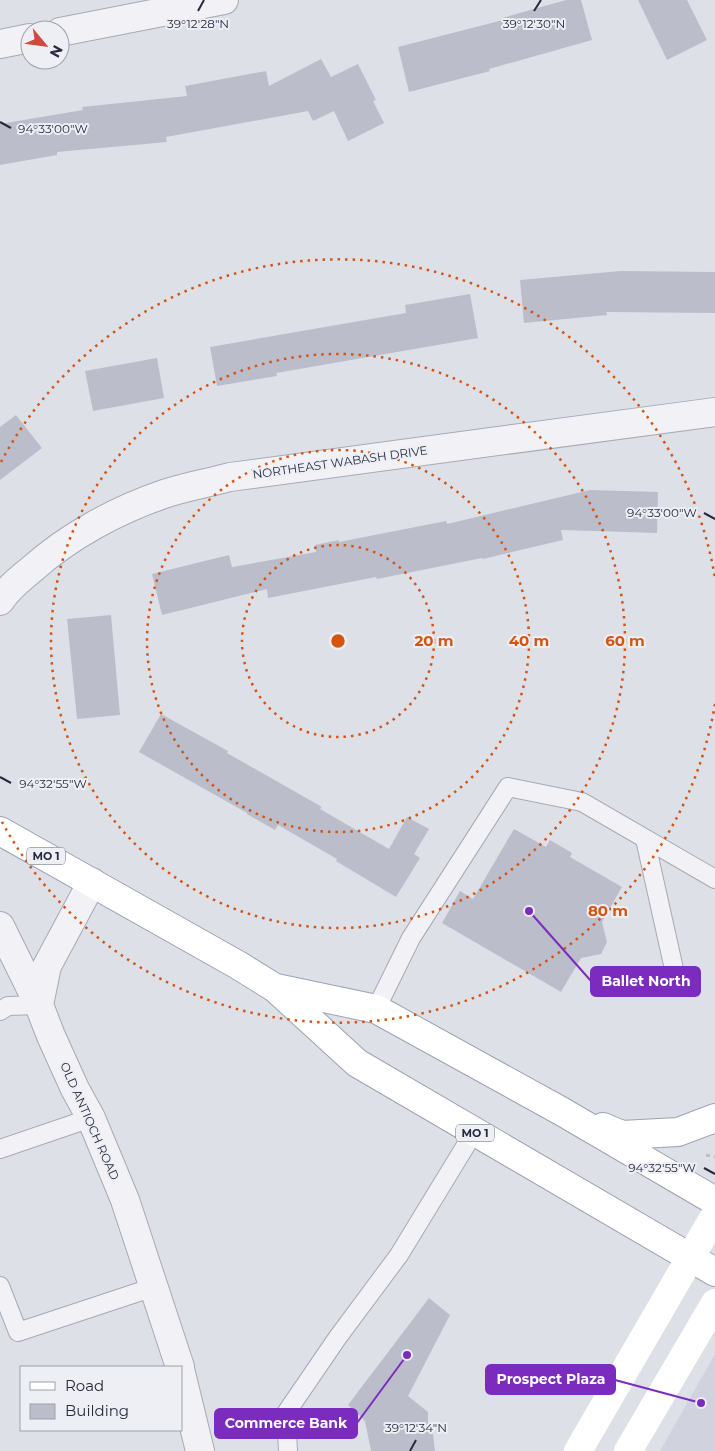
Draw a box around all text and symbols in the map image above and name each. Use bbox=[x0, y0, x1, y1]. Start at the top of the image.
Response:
text: 39°12'28"N bbox=[167, 16, 229, 31]
text: 39°12'30"N bbox=[503, 16, 565, 31]
north arrow bbox=[20, 20, 70, 70]
text: N bbox=[46, 42, 67, 61]
text: 94°33'00"W bbox=[18, 121, 88, 136]
street label: NORTHEAST WABASH DRIVE bbox=[252, 442, 428, 482]
text: 94°33'00"W bbox=[627, 505, 697, 520]
text: 20 m bbox=[414, 631, 454, 650]
text: 40 m bbox=[509, 631, 549, 650]
text: 60 m bbox=[605, 631, 645, 650]
centre of rings bbox=[329, 632, 347, 650]
text: 94°32'55"W bbox=[19, 776, 87, 791]
road number: MO 1 bbox=[27, 848, 65, 864]
text: 80 m bbox=[588, 901, 628, 920]
callout: Ballet North bbox=[591, 967, 700, 996]
text: Ballet North bbox=[601, 972, 691, 990]
street label: OLD ANTIOCH ROAD bbox=[57, 1060, 123, 1182]
road number: MO 1 bbox=[456, 1124, 494, 1142]
text: 94°32'55"W bbox=[628, 1160, 696, 1175]
callout: Prospect Plaza bbox=[486, 1365, 615, 1394]
legend bbox=[20, 1366, 182, 1431]
text: Prospect Plaza bbox=[497, 1370, 605, 1388]
text: Road bbox=[65, 1376, 104, 1395]
text: Building bbox=[65, 1401, 129, 1420]
callout: Commerce Bank bbox=[215, 1409, 357, 1438]
text: Commerce Bank bbox=[225, 1414, 348, 1432]
text: 39°12'34"N bbox=[385, 1420, 447, 1435]

